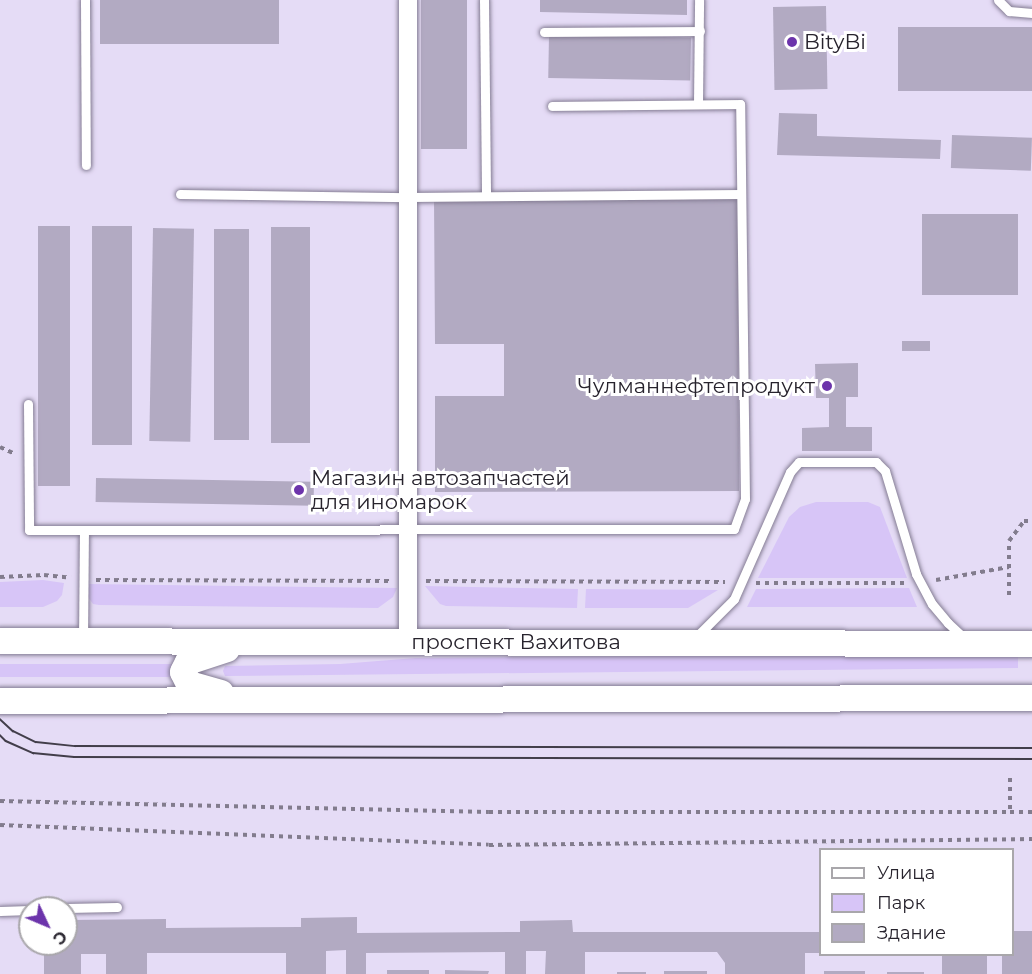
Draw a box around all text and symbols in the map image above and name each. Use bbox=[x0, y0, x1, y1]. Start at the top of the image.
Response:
place label: BityBi bbox=[804, 29, 866, 55]
marker: BityBi bbox=[785, 35, 799, 49]
place label: Чулманнефтепродукт bbox=[578, 373, 815, 399]
marker: Чулманнефтепродукт bbox=[820, 379, 834, 393]
place label: Магазин автозапчастей для иномарок bbox=[311, 465, 570, 515]
marker: Магазин автозапчастей для иномарок bbox=[292, 483, 306, 497]
street label: проспект Вахитова bbox=[411, 629, 621, 655]
legend bbox=[819, 848, 1014, 956]
text: Улица bbox=[877, 862, 935, 884]
text: Парк bbox=[877, 892, 925, 914]
north arrow bbox=[18, 896, 78, 956]
text: Здание bbox=[877, 922, 946, 944]
text: С bbox=[49, 927, 71, 948]

